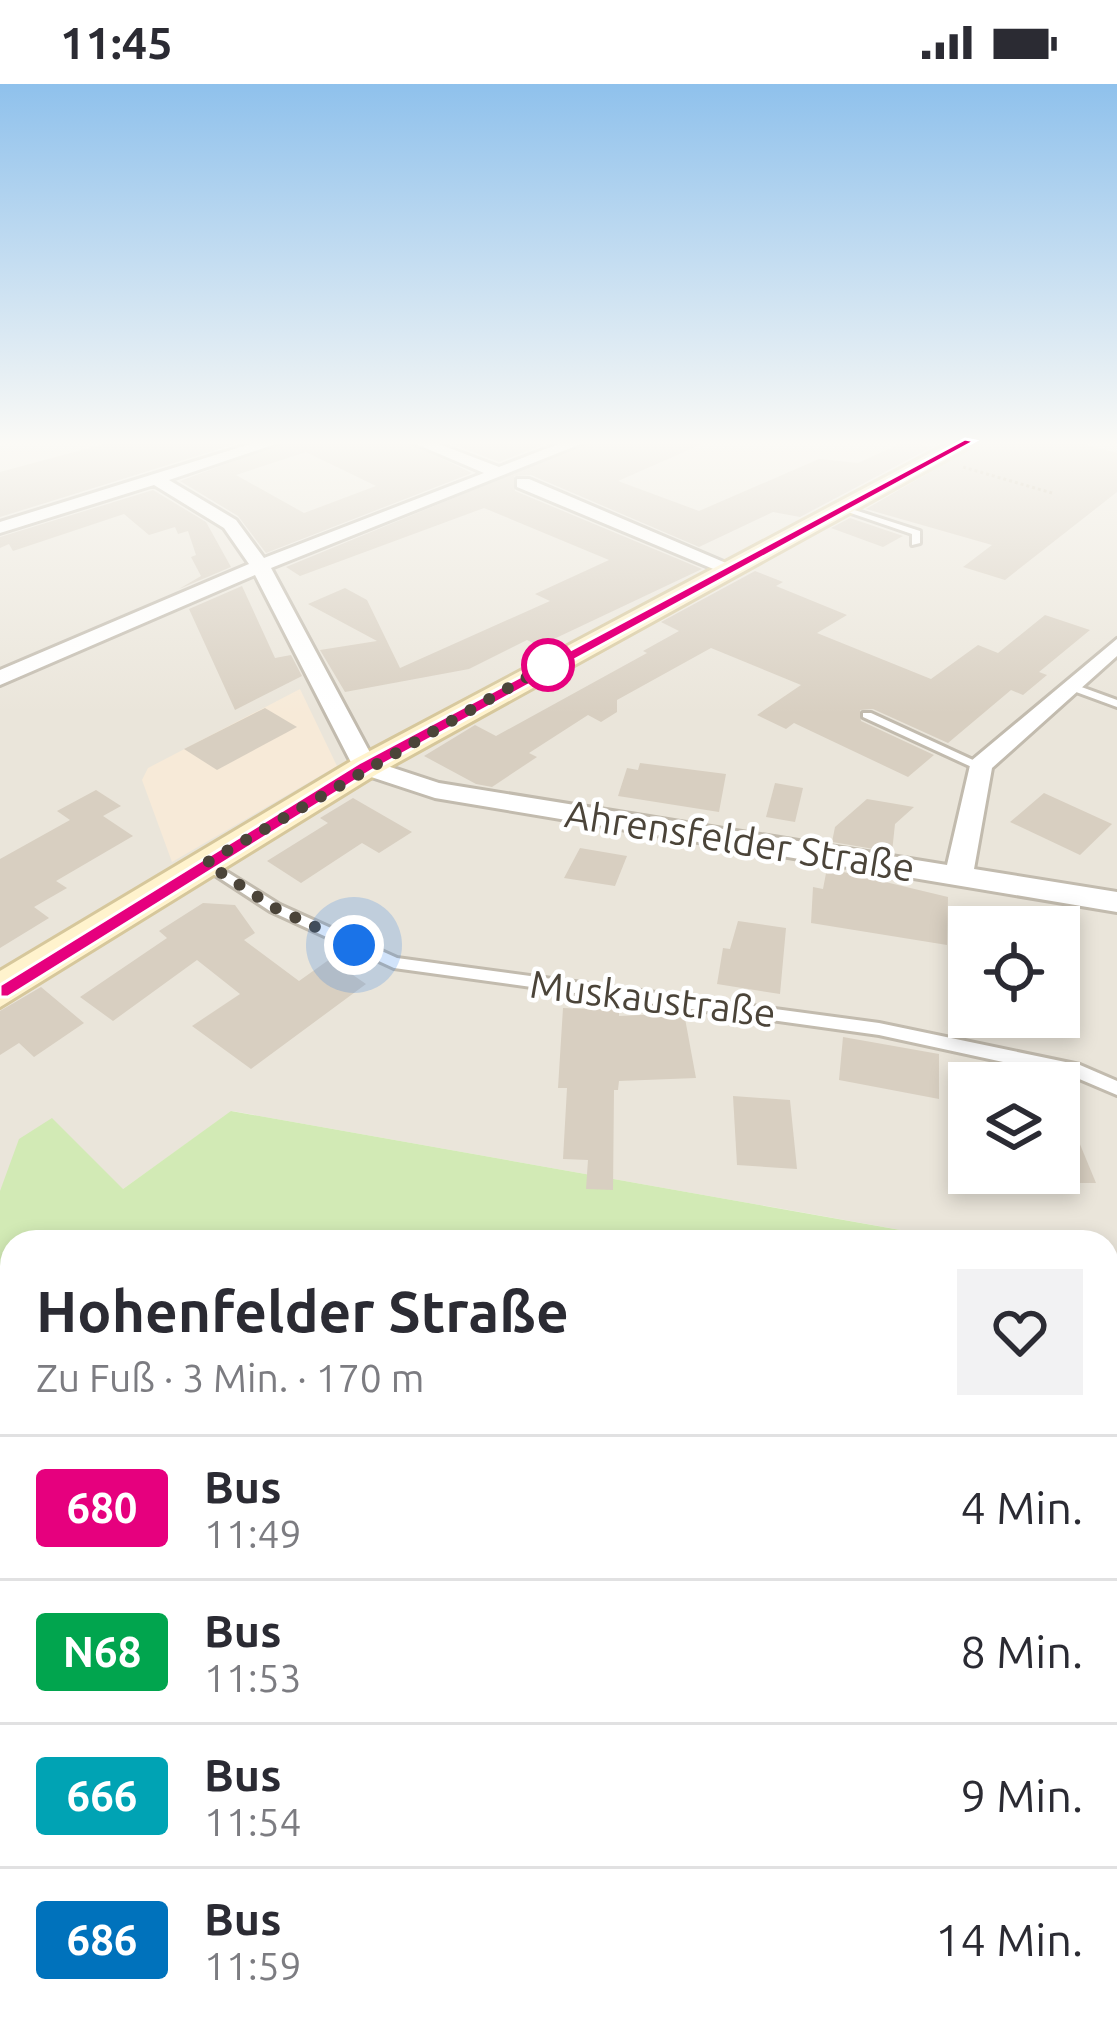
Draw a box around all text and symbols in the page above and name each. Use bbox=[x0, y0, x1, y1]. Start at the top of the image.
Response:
text: 11:45 bbox=[60, 17, 173, 68]
unlabelled marker bbox=[523, 640, 573, 690]
street label: Ahrensfelder Straße bbox=[562, 791, 918, 889]
map controls bbox=[948, 906, 1080, 1194]
button: locate bbox=[948, 906, 1080, 1038]
your location bbox=[324, 915, 384, 975]
street label: Muskaustraße bbox=[528, 962, 778, 1034]
button: layers bbox=[948, 1062, 1080, 1194]
button: heart bbox=[957, 1269, 1083, 1395]
text: Hohenfelder Straße bbox=[36, 1279, 569, 1343]
text: Zu Fuß · 3 Min. · 170 m bbox=[36, 1356, 424, 1399]
text: Bus bbox=[204, 1461, 281, 1512]
text: 4 Min. bbox=[961, 1482, 1083, 1533]
text: 680 bbox=[66, 1484, 138, 1531]
text: 11:49 bbox=[204, 1512, 302, 1555]
text: Bus bbox=[204, 1605, 281, 1656]
text: 8 Min. bbox=[961, 1626, 1083, 1677]
text: N68 bbox=[63, 1628, 141, 1675]
text: 11:53 bbox=[204, 1656, 302, 1699]
text: Bus bbox=[204, 1749, 281, 1800]
text: 9 Min. bbox=[961, 1770, 1083, 1821]
text: 666 bbox=[66, 1772, 138, 1819]
text: 11:54 bbox=[204, 1800, 302, 1843]
text: Bus bbox=[204, 1893, 281, 1944]
text: 14 Min. bbox=[935, 1914, 1083, 1965]
text: 686 bbox=[66, 1916, 138, 1963]
text: 11:59 bbox=[204, 1944, 302, 1987]

